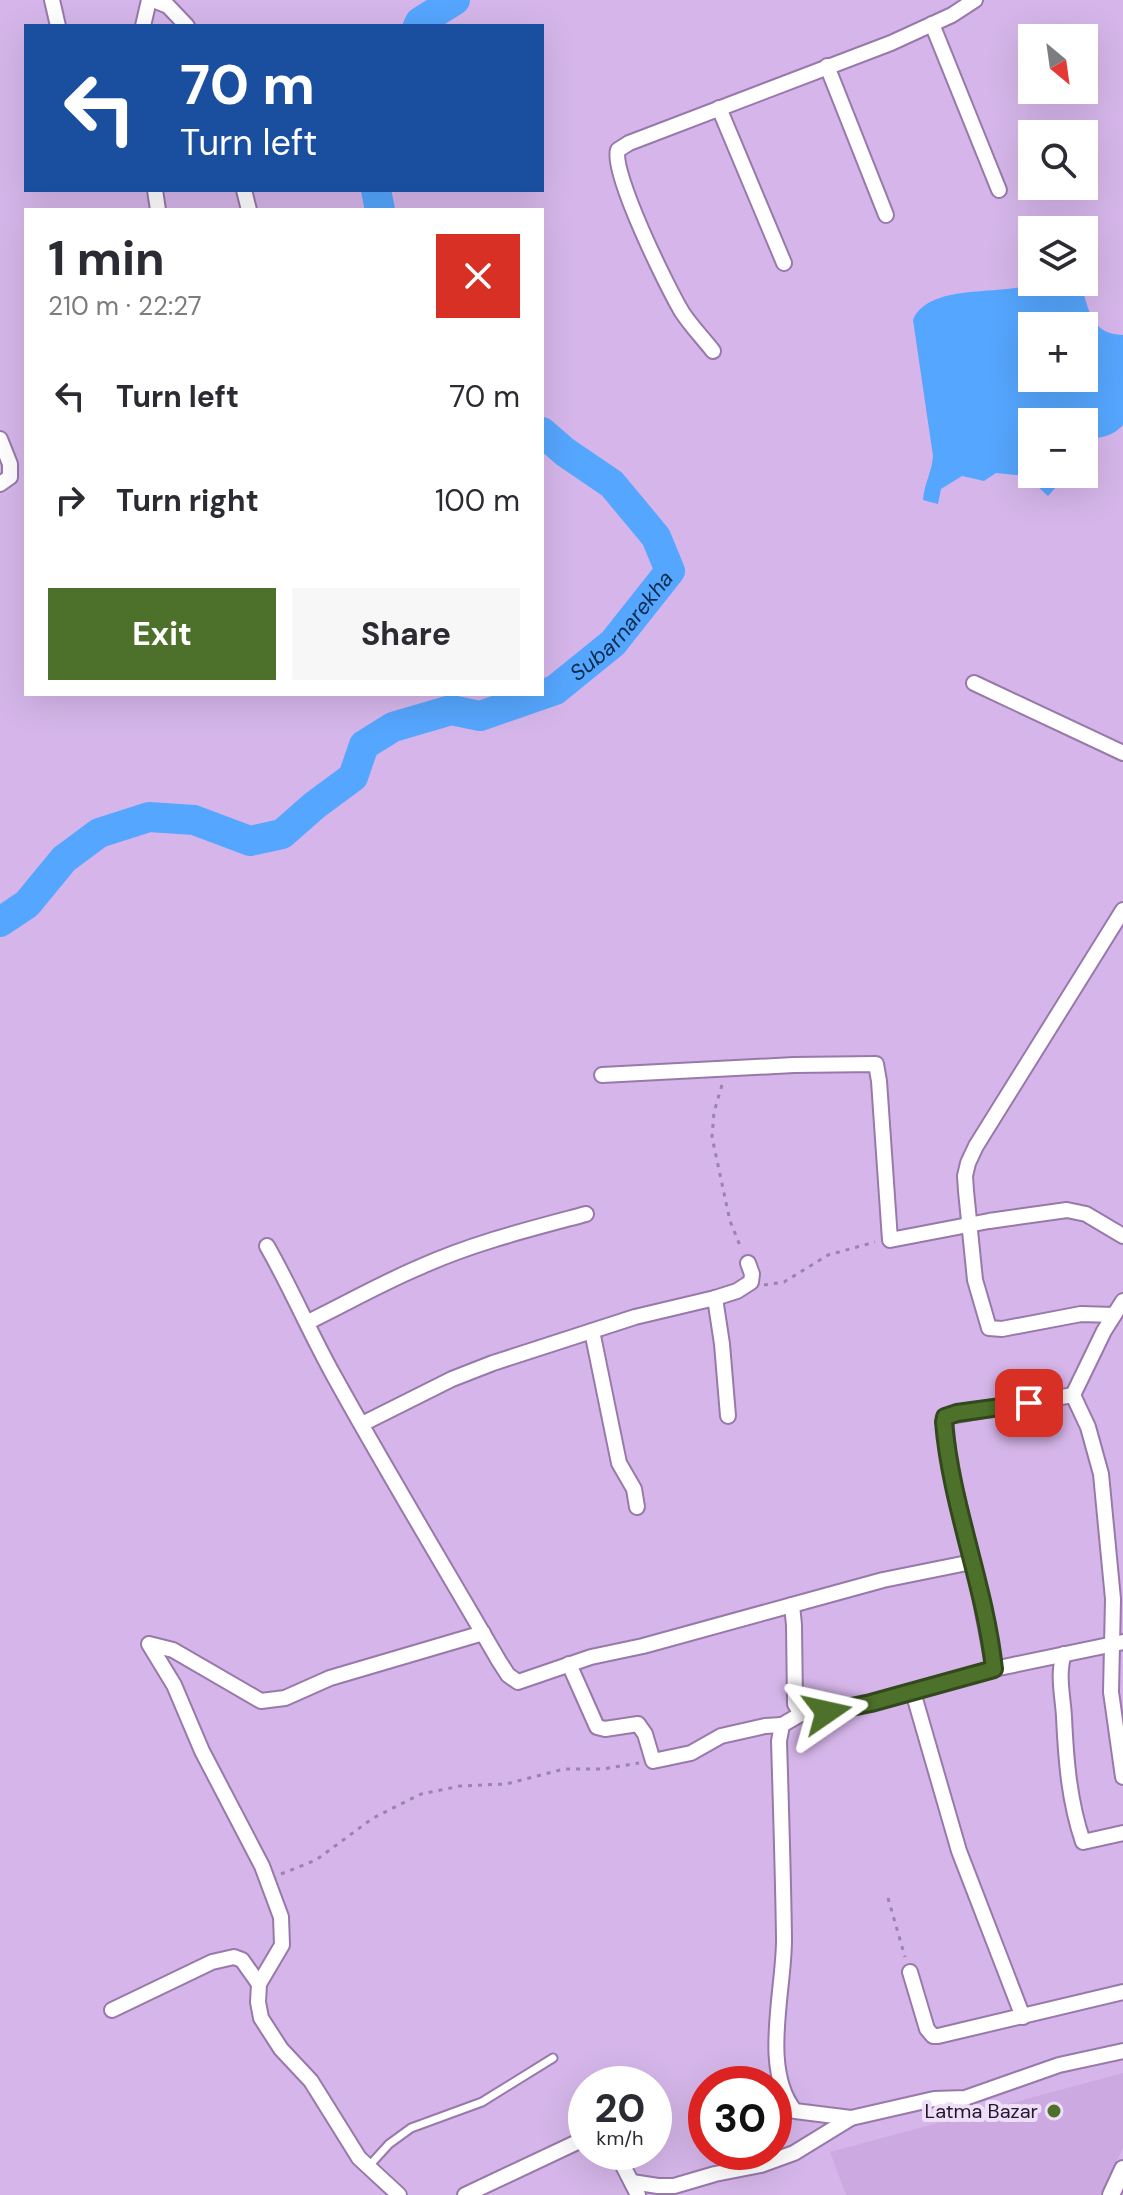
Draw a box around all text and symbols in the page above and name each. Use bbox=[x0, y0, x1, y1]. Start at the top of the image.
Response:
north arrow bbox=[1018, 24, 1098, 104]
map controls bbox=[1018, 24, 1098, 488]
text: 70 m bbox=[180, 48, 315, 121]
icon: left bbox=[48, 56, 152, 160]
text: Turn left bbox=[180, 119, 317, 166]
button: search bbox=[1018, 120, 1098, 200]
button: layers bbox=[1018, 216, 1098, 296]
text: 1 min bbox=[48, 227, 165, 290]
button: close bbox=[436, 234, 520, 318]
text: 210 m · 22:27 bbox=[48, 289, 202, 323]
button: + bbox=[1018, 312, 1098, 392]
icon: left bbox=[48, 374, 92, 418]
text: Turn left bbox=[116, 377, 239, 416]
text: 70 m bbox=[449, 377, 520, 416]
button: − bbox=[1018, 408, 1098, 488]
icon: right bbox=[48, 478, 92, 522]
text: Turn right bbox=[116, 481, 259, 520]
text: 100 m bbox=[435, 481, 520, 520]
water label: Subarnarekha bbox=[563, 564, 679, 687]
button: Exit bbox=[48, 588, 276, 680]
button: Share bbox=[292, 588, 520, 680]
pin bbox=[995, 1369, 1063, 1437]
icon: arrive bbox=[1007, 1381, 1051, 1425]
position arrow bbox=[785, 1670, 869, 1754]
speed limit sign: 30 bbox=[688, 2066, 792, 2170]
text: 20 bbox=[594, 2082, 646, 2134]
place label: Latma Bazar bbox=[925, 2098, 1038, 2124]
marker: Latma Bazar bbox=[1045, 2102, 1063, 2120]
text: km/h bbox=[596, 2125, 644, 2151]

